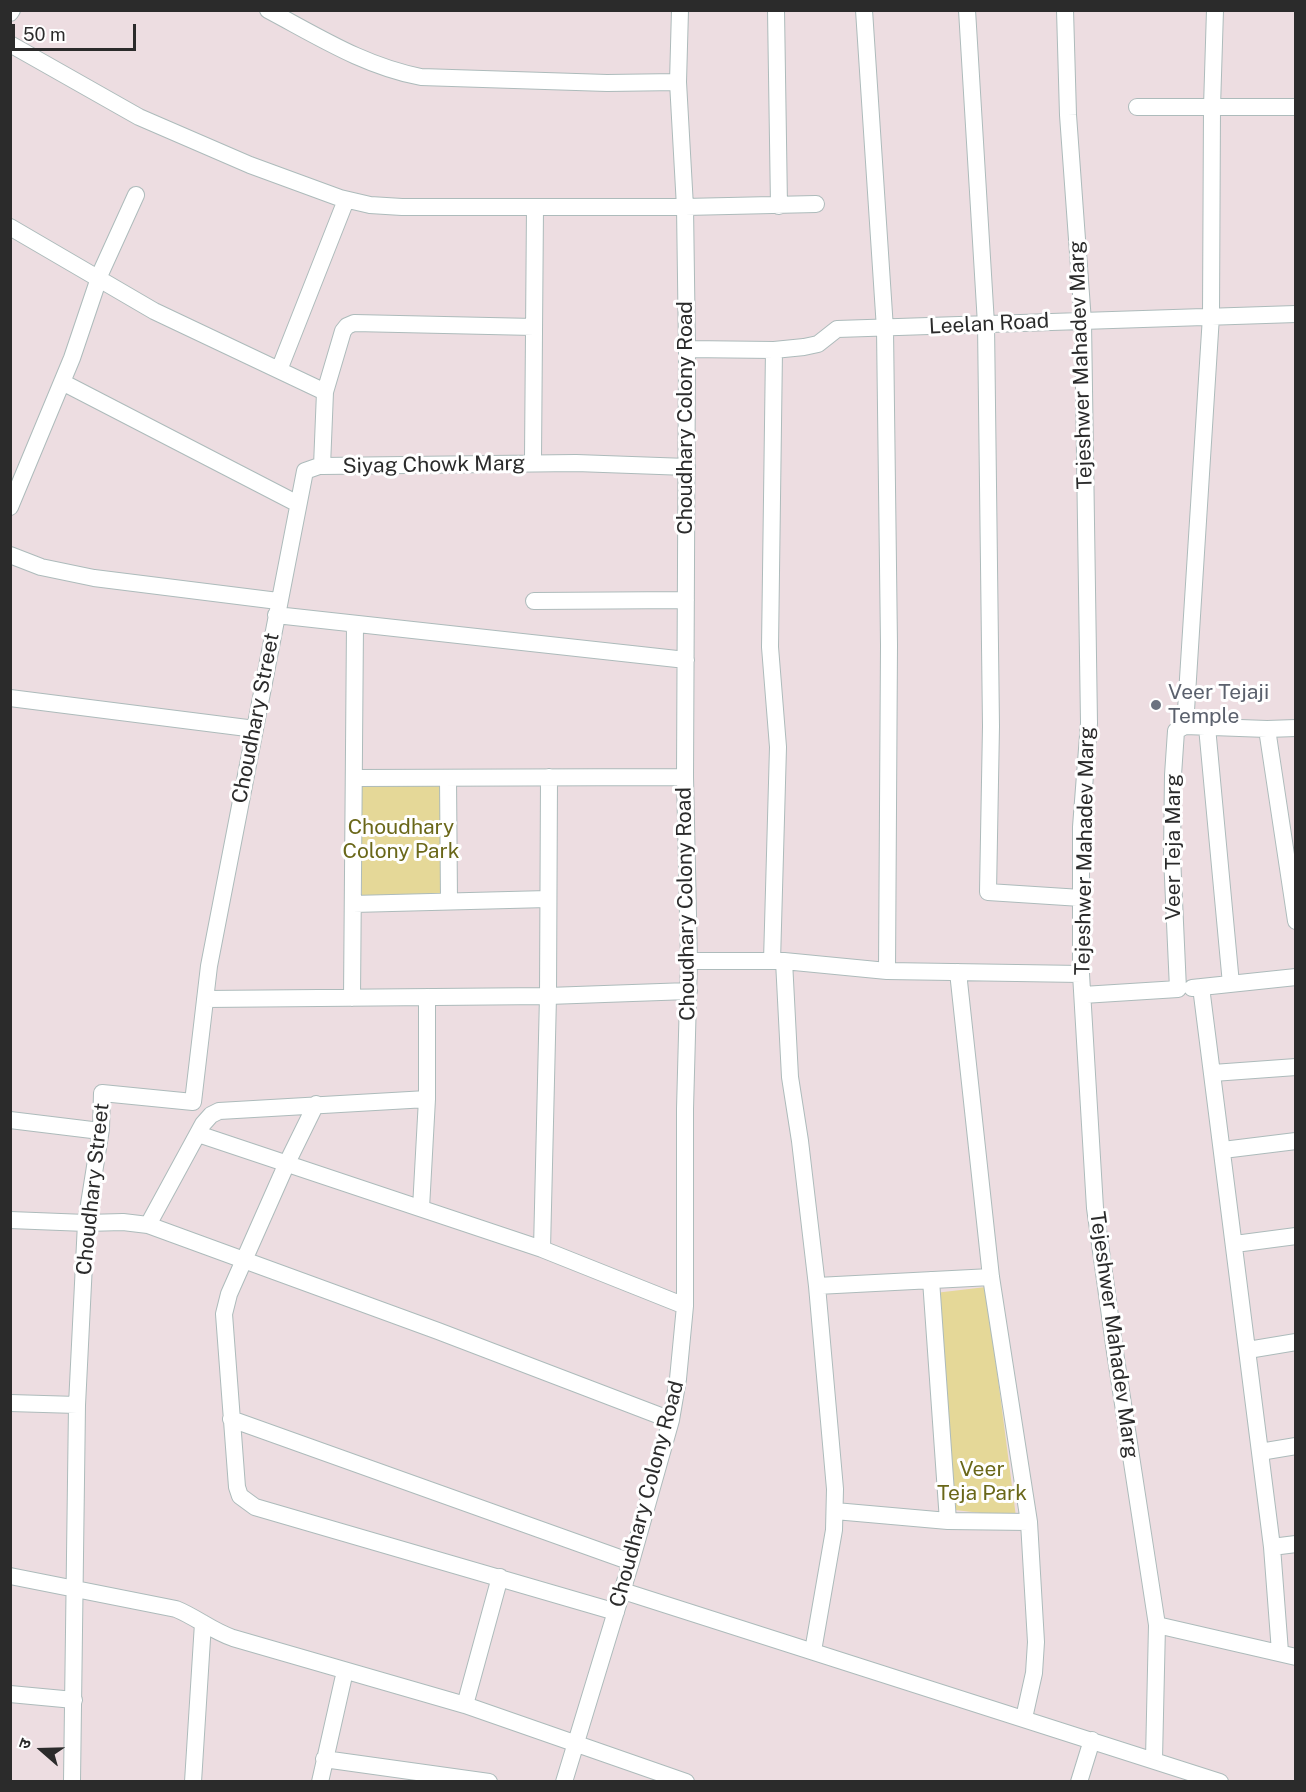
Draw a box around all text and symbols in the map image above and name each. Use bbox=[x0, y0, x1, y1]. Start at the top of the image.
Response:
scale bar bbox=[15, 12, 140, 50]
text: 50 m bbox=[23, 24, 66, 45]
street label: Tejeshwer Mahadev Marg bbox=[1064, 240, 1098, 490]
street label: Choudhary Colony Road bbox=[673, 301, 699, 535]
street label: Leelan Road bbox=[928, 308, 1050, 340]
street label: Siyag Chowk Marg bbox=[342, 451, 526, 479]
street label: Choudhary Street bbox=[227, 631, 285, 805]
place label: Veer Tejaji Temple bbox=[1168, 680, 1269, 730]
marker: Veer Tejaji Temple bbox=[1149, 698, 1163, 712]
street label: Tejeshwer Mahadev Marg bbox=[1070, 726, 1100, 976]
street label: Veer Teja Marg bbox=[1161, 774, 1187, 920]
street label: Choudhary Colony Road bbox=[671, 787, 701, 1021]
park label: Choudhary Colony Park bbox=[343, 815, 459, 865]
street label: Choudhary Street bbox=[71, 1102, 115, 1276]
street label: Tejeshwer Mahadev Marg bbox=[1084, 1210, 1144, 1460]
street label: Choudhary Colony Road bbox=[605, 1378, 689, 1610]
park label: Veer Teja Park bbox=[937, 1457, 1027, 1507]
north arrow bbox=[12, 1720, 72, 1780]
text: उ bbox=[14, 1736, 35, 1751]

